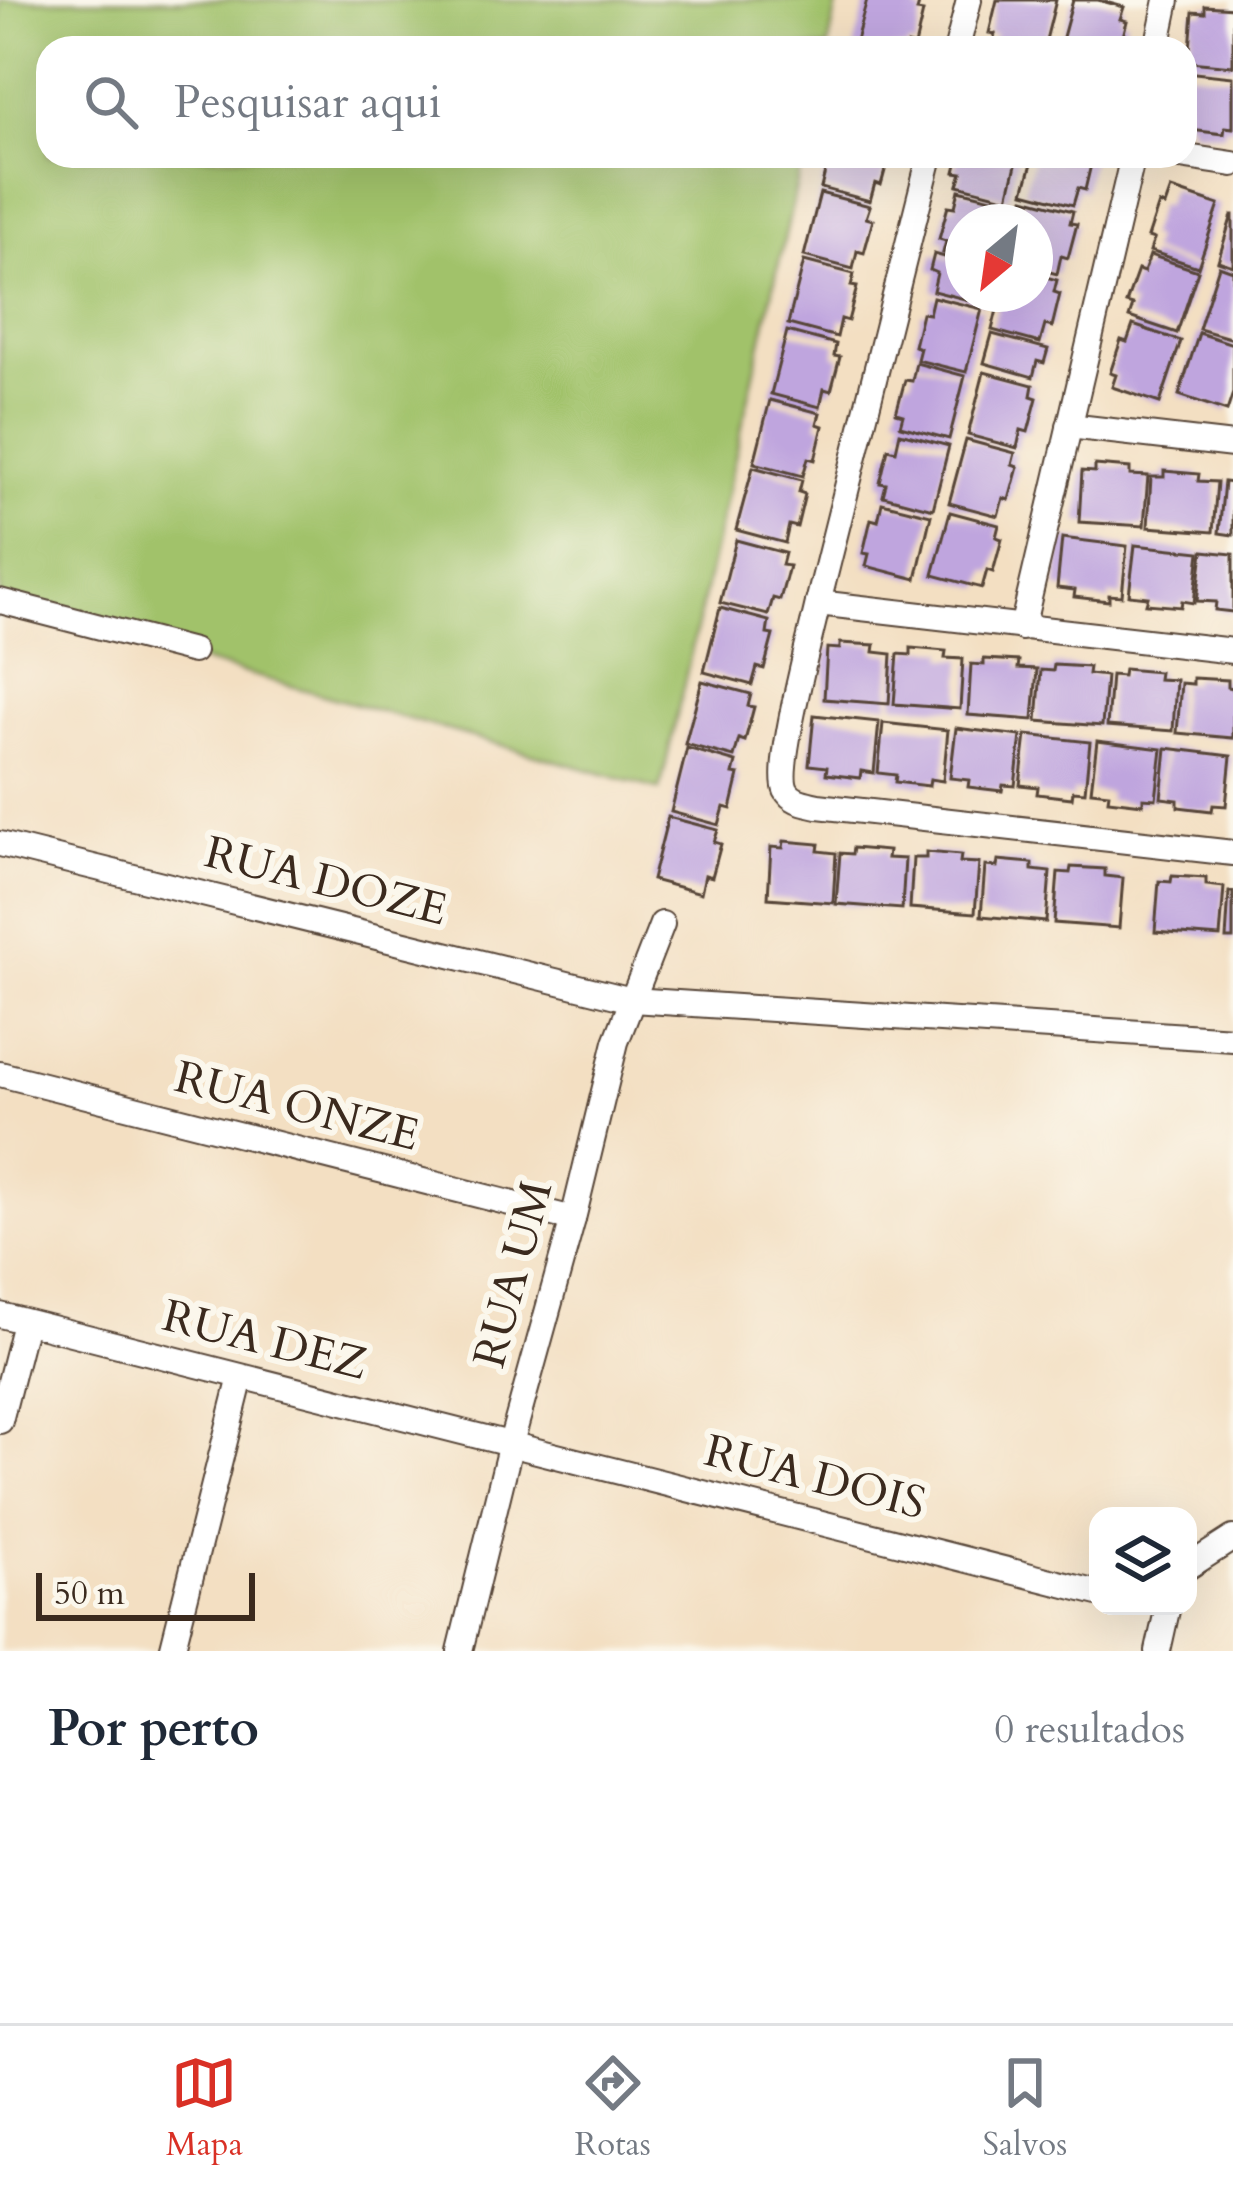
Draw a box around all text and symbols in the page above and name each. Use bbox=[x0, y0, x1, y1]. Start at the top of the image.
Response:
search box bbox=[36, 36, 1197, 168]
icon: search bbox=[78, 69, 144, 135]
text: Pesquisar aqui bbox=[174, 72, 441, 133]
north arrow bbox=[945, 204, 1053, 312]
street label: RUA DOZE bbox=[199, 821, 453, 941]
street label: RUA ONZE bbox=[169, 1046, 425, 1166]
street label: RUA UM bbox=[459, 1174, 567, 1374]
street label: RUA DEZ bbox=[156, 1285, 374, 1395]
street label: RUA DOIS bbox=[698, 1420, 932, 1534]
map controls bbox=[1089, 1507, 1197, 1615]
button: layers bbox=[1089, 1507, 1197, 1615]
scale bar bbox=[36, 1567, 255, 1620]
text: 50 m bbox=[54, 1571, 125, 1616]
text: Por perto bbox=[48, 1694, 259, 1764]
text: 0 resultados bbox=[994, 1703, 1185, 1756]
tab: Mapa bbox=[166, 2050, 243, 2167]
tab: Rotas bbox=[574, 2050, 651, 2167]
tab: Salvos bbox=[982, 2050, 1067, 2167]

